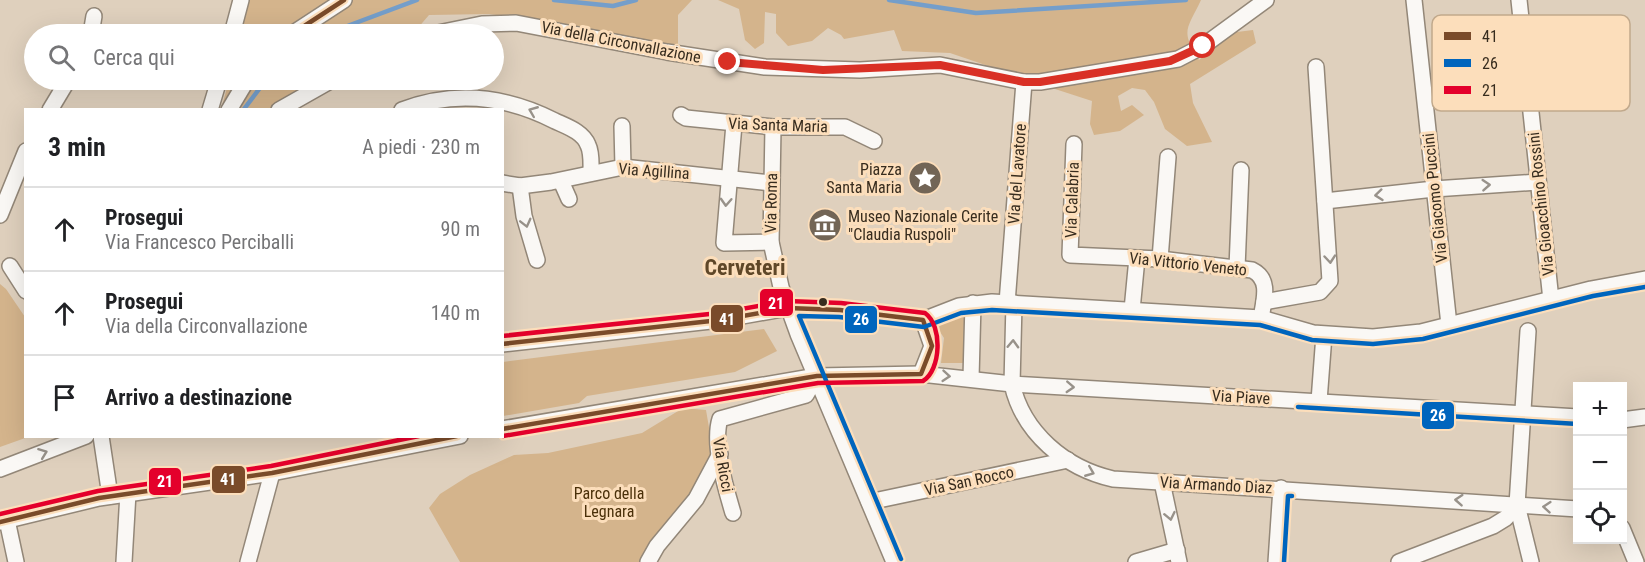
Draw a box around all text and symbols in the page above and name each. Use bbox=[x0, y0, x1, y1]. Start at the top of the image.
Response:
legend bbox=[1432, 15, 1630, 111]
street label: Via della Circonvallazione bbox=[540, 17, 702, 67]
search box bbox=[24, 24, 504, 90]
text: 41 bbox=[1482, 27, 1498, 46]
route start bbox=[1189, 32, 1215, 58]
icon: search bbox=[45, 41, 78, 74]
text: Cerca qui bbox=[93, 45, 175, 70]
route end bbox=[714, 48, 740, 74]
text: 26 bbox=[1482, 54, 1498, 73]
text: 21 bbox=[1482, 81, 1498, 100]
one-way arrow bbox=[528, 106, 539, 118]
street label: Via Santa Maria bbox=[728, 114, 828, 136]
street label: Via del Lavatore bbox=[1004, 123, 1030, 225]
street label: Via Gioacchino Rossini bbox=[1524, 131, 1558, 277]
text: 3 min bbox=[48, 132, 106, 162]
street label: Via Giacomo Puccini bbox=[1419, 132, 1451, 264]
text: A piedi · 230 m bbox=[362, 135, 480, 159]
street label: Via Agillina bbox=[618, 159, 690, 183]
place label: Piazza Santa Maria bbox=[826, 160, 902, 197]
place icon: Piazza Santa Maria bbox=[907, 160, 943, 196]
street label: Via Calabria bbox=[1061, 162, 1083, 238]
street label: Via Roma bbox=[761, 173, 781, 233]
one-way arrow bbox=[1481, 179, 1490, 192]
one-way arrow bbox=[1375, 188, 1384, 201]
one-way arrow bbox=[720, 198, 733, 207]
text: Prosegui bbox=[105, 205, 183, 230]
museum icon: Museo Nazionale Cerite "Claudia Ruspoli" bbox=[807, 207, 843, 243]
place label: Museo Nazionale Cerite "Claudia Ruspoli" bbox=[848, 207, 998, 244]
icon: ahead bbox=[48, 213, 81, 246]
text: 90 m bbox=[441, 217, 480, 241]
one-way arrow bbox=[518, 218, 531, 228]
text: Via Francesco Perciballi bbox=[105, 230, 294, 254]
street label: Via Vittorio Veneto bbox=[1128, 248, 1248, 280]
district label: Cerveteri bbox=[705, 255, 785, 280]
one-way arrow bbox=[1323, 255, 1336, 264]
line badge: 21 bbox=[759, 288, 794, 317]
text: Prosegui bbox=[105, 289, 183, 314]
text: 21 bbox=[768, 294, 784, 313]
unlabelled marker bbox=[817, 296, 829, 308]
icon: ahead bbox=[48, 297, 81, 330]
text: 140 m bbox=[431, 301, 480, 325]
line badge: 41 bbox=[710, 304, 744, 333]
line badge: 26 bbox=[844, 305, 878, 334]
text: 41 bbox=[719, 310, 735, 329]
text: 26 bbox=[853, 310, 869, 329]
text: Via della Circonvallazione bbox=[105, 314, 308, 338]
one-way arrow bbox=[1006, 339, 1019, 348]
one-way arrow bbox=[942, 369, 951, 382]
icon: arrive bbox=[48, 381, 81, 414]
one-way arrow bbox=[1066, 381, 1075, 394]
map controls bbox=[1573, 382, 1627, 544]
button: + bbox=[1573, 382, 1627, 436]
text: Arrivo a destinazione bbox=[105, 385, 292, 410]
street label: Via Piave bbox=[1211, 386, 1271, 408]
line badge: 26 bbox=[1421, 401, 1455, 430]
text: 26 bbox=[1430, 406, 1446, 425]
street label: Via Ricci bbox=[709, 436, 737, 494]
button: − bbox=[1573, 436, 1627, 490]
one-way arrow bbox=[37, 448, 48, 460]
street label: Via San Rocco bbox=[923, 462, 1015, 500]
one-way arrow bbox=[1084, 464, 1094, 477]
line badge: 41 bbox=[211, 465, 246, 494]
line badge: 21 bbox=[148, 467, 182, 496]
text: 41 bbox=[220, 470, 236, 489]
text: 21 bbox=[157, 472, 173, 491]
street label: Via Armando Diaz bbox=[1159, 473, 1273, 497]
park label: Parco della Legnara bbox=[574, 484, 644, 521]
button: locate bbox=[1573, 490, 1627, 544]
one-way arrow bbox=[1454, 494, 1463, 507]
one-way arrow bbox=[1543, 501, 1552, 514]
one-way arrow bbox=[1163, 511, 1176, 521]

